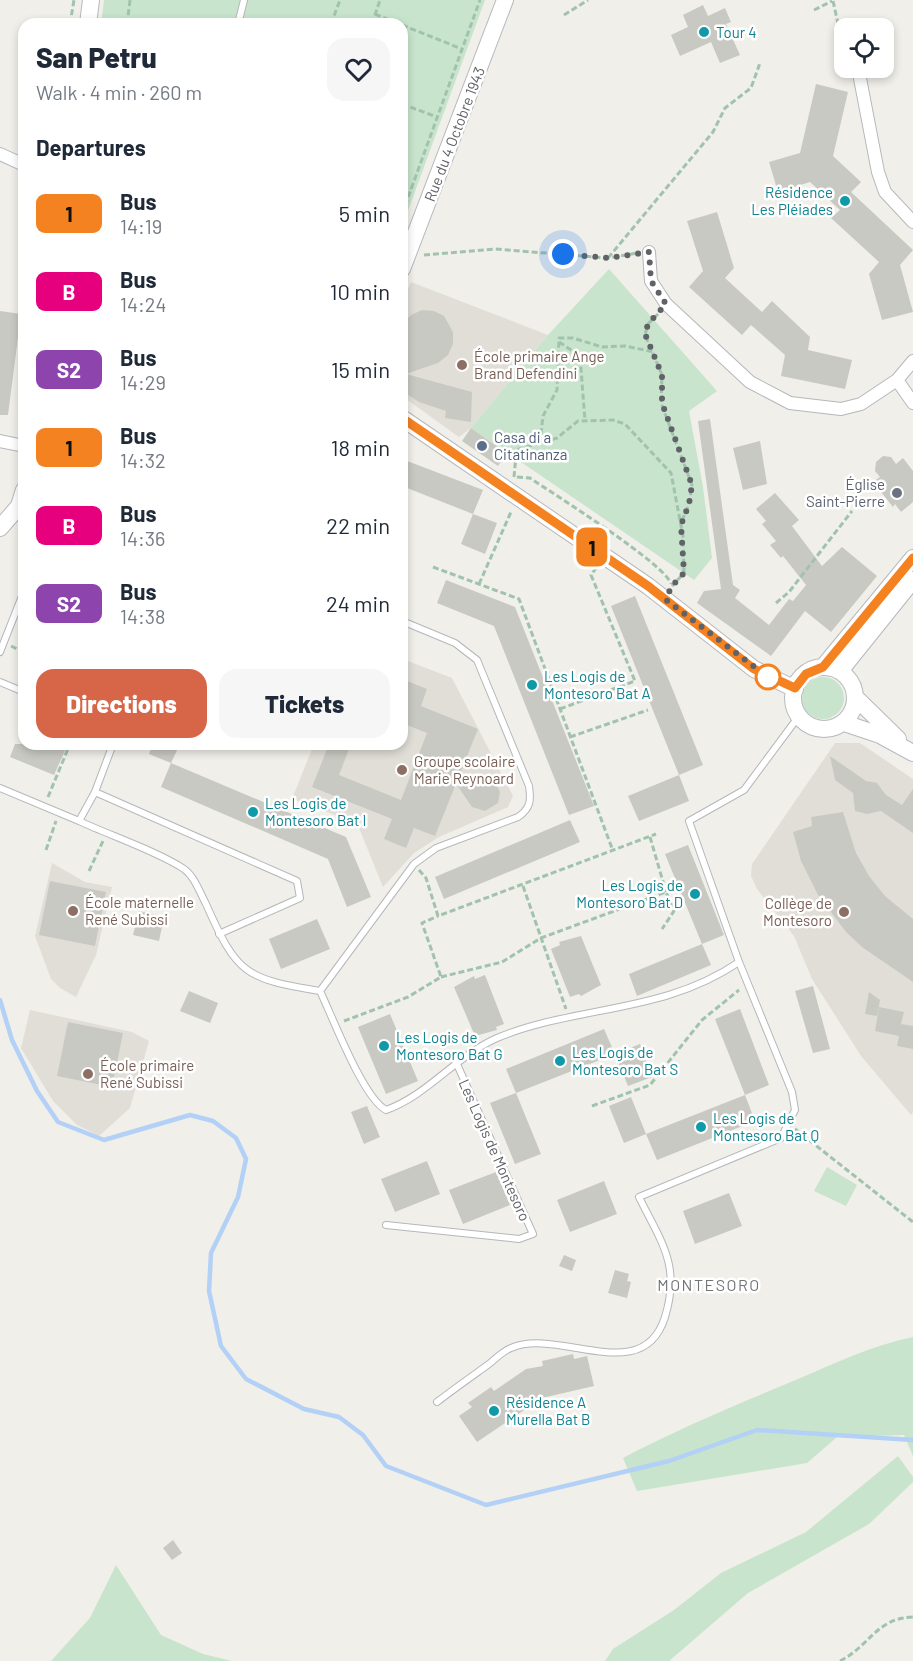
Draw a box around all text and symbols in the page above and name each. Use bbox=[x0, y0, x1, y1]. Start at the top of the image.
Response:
map controls bbox=[834, 18, 894, 78]
button: locate bbox=[834, 18, 894, 78]
place label: Tour 4 bbox=[716, 23, 756, 41]
marker: Tour 4 bbox=[697, 25, 711, 39]
button: heart bbox=[327, 38, 390, 101]
text: San Petru bbox=[36, 40, 157, 74]
street label: Rue du 4 Octobre 1943 bbox=[420, 64, 488, 204]
text: Walk · 4 min · 260 m bbox=[36, 80, 202, 104]
text: Departures bbox=[36, 134, 146, 160]
place label: Résidence Les Pléiades bbox=[751, 183, 833, 218]
text: Bus bbox=[120, 188, 157, 214]
marker: Résidence Les Pléiades bbox=[838, 194, 852, 208]
text: 5 min bbox=[339, 200, 390, 226]
text: 1 bbox=[65, 201, 73, 226]
text: 14:19 bbox=[120, 214, 162, 238]
your location bbox=[548, 239, 578, 269]
text: Bus bbox=[120, 266, 157, 292]
text: 10 min bbox=[330, 278, 390, 304]
text: B bbox=[62, 279, 76, 304]
text: 14:24 bbox=[120, 292, 167, 316]
text: Bus bbox=[120, 344, 157, 370]
place label: École primaire Ange Brand Defendini bbox=[474, 347, 605, 382]
text: 15 min bbox=[331, 356, 390, 382]
text: S2 bbox=[57, 357, 81, 382]
marker: École primaire Ange Brand Defendini bbox=[455, 358, 469, 372]
text: 14:29 bbox=[120, 370, 166, 394]
text: Bus bbox=[120, 422, 157, 448]
place label: Casa di a Citatinanza bbox=[494, 428, 567, 463]
text: 18 min bbox=[331, 434, 390, 460]
text: 1 bbox=[65, 435, 73, 460]
marker: Casa di a Citatinanza bbox=[475, 439, 489, 453]
text: 14:32 bbox=[120, 448, 166, 472]
place label: Église Saint-Pierre bbox=[806, 475, 885, 510]
marker: Église Saint-Pierre bbox=[890, 486, 904, 500]
text: Bus bbox=[120, 500, 157, 526]
text: 22 min bbox=[326, 512, 390, 538]
text: B bbox=[62, 513, 76, 538]
text: 14:36 bbox=[120, 526, 165, 550]
line badge: 1 bbox=[572, 528, 612, 566]
text: 1 bbox=[588, 535, 596, 560]
text: Bus bbox=[120, 578, 157, 604]
text: 24 min bbox=[326, 590, 390, 616]
text: S2 bbox=[57, 591, 81, 616]
text: 14:38 bbox=[120, 604, 166, 628]
unlabelled marker bbox=[755, 664, 781, 690]
place label: Les Logis de Montesoro Bat A bbox=[544, 667, 651, 702]
button: Directions bbox=[36, 669, 207, 738]
button: Tickets bbox=[219, 669, 390, 738]
marker: Les Logis de Montesoro Bat A bbox=[525, 678, 539, 692]
place label: Groupe scolaire Marie Reynoard bbox=[414, 752, 515, 787]
marker: Groupe scolaire Marie Reynoard bbox=[395, 763, 409, 777]
place label: Les Logis de Montesoro Bat I bbox=[265, 794, 366, 829]
marker: Les Logis de Montesoro Bat I bbox=[246, 805, 260, 819]
place label: Les Logis de Montesoro Bat D bbox=[576, 876, 683, 911]
marker: Les Logis de Montesoro Bat D bbox=[688, 887, 702, 901]
place label: École maternelle René Subissi bbox=[85, 893, 194, 928]
place label: Collège de Montesoro bbox=[763, 894, 832, 929]
marker: École maternelle René Subissi bbox=[66, 904, 80, 918]
marker: Collège de Montesoro bbox=[837, 905, 851, 919]
place label: Les Logis de Montesoro Bat G bbox=[396, 1028, 503, 1063]
marker: Les Logis de Montesoro Bat G bbox=[377, 1039, 391, 1053]
place label: Les Logis de Montesoro Bat S bbox=[572, 1043, 678, 1078]
marker: Les Logis de Montesoro Bat S bbox=[553, 1054, 567, 1068]
place label: École primaire René Subissi bbox=[100, 1056, 194, 1091]
marker: École primaire René Subissi bbox=[81, 1067, 95, 1081]
street label: Les Logis de Montesoro bbox=[456, 1076, 534, 1224]
place label: Les Logis de Montesoro Bat Q bbox=[713, 1109, 819, 1144]
marker: Les Logis de Montesoro Bat Q bbox=[694, 1120, 708, 1134]
district label: MONTESORO bbox=[657, 1275, 761, 1294]
place label: Résidence A Murella Bat B bbox=[506, 1393, 591, 1428]
marker: Résidence A Murella Bat B bbox=[487, 1404, 501, 1418]

